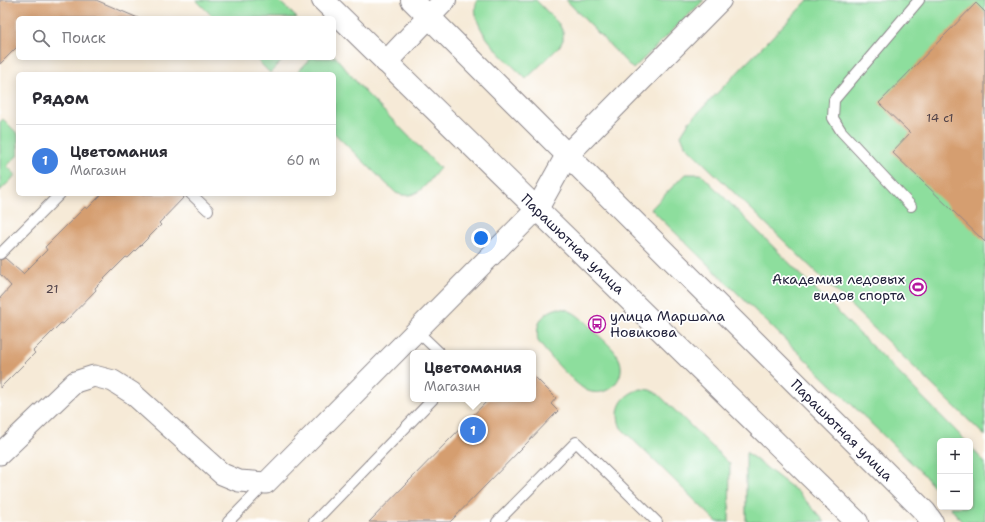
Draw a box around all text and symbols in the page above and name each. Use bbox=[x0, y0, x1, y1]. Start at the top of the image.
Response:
search box bbox=[16, 16, 336, 60]
icon: search bbox=[30, 27, 52, 49]
text: Поиск bbox=[62, 28, 106, 48]
text: Рядом bbox=[32, 87, 89, 109]
house number: 14 с1 bbox=[926, 110, 954, 126]
text: Цветомания bbox=[70, 142, 168, 162]
text: 1 bbox=[42, 152, 48, 169]
text: 60 m bbox=[287, 152, 320, 169]
text: Магазин bbox=[70, 162, 126, 179]
street label: Парашютная улица bbox=[518, 190, 629, 298]
your location bbox=[471, 228, 491, 248]
place label: Академия ледовых видов спорта bbox=[772, 270, 905, 304]
sports icon: Академия ледовых видов спорта bbox=[908, 277, 928, 297]
house number: 21 bbox=[46, 281, 58, 297]
place label: улица Маршала Новикова bbox=[610, 307, 725, 341]
bus stop icon: улица Маршала Новикова bbox=[587, 314, 607, 334]
popup bbox=[410, 350, 536, 402]
text: Цветомания bbox=[424, 358, 522, 378]
street label: Парашютная улица bbox=[787, 375, 897, 485]
text: Магазин bbox=[424, 378, 481, 395]
pin: 1 bbox=[460, 415, 486, 445]
map controls bbox=[937, 438, 973, 510]
button: + bbox=[937, 438, 973, 474]
button: − bbox=[937, 474, 973, 510]

